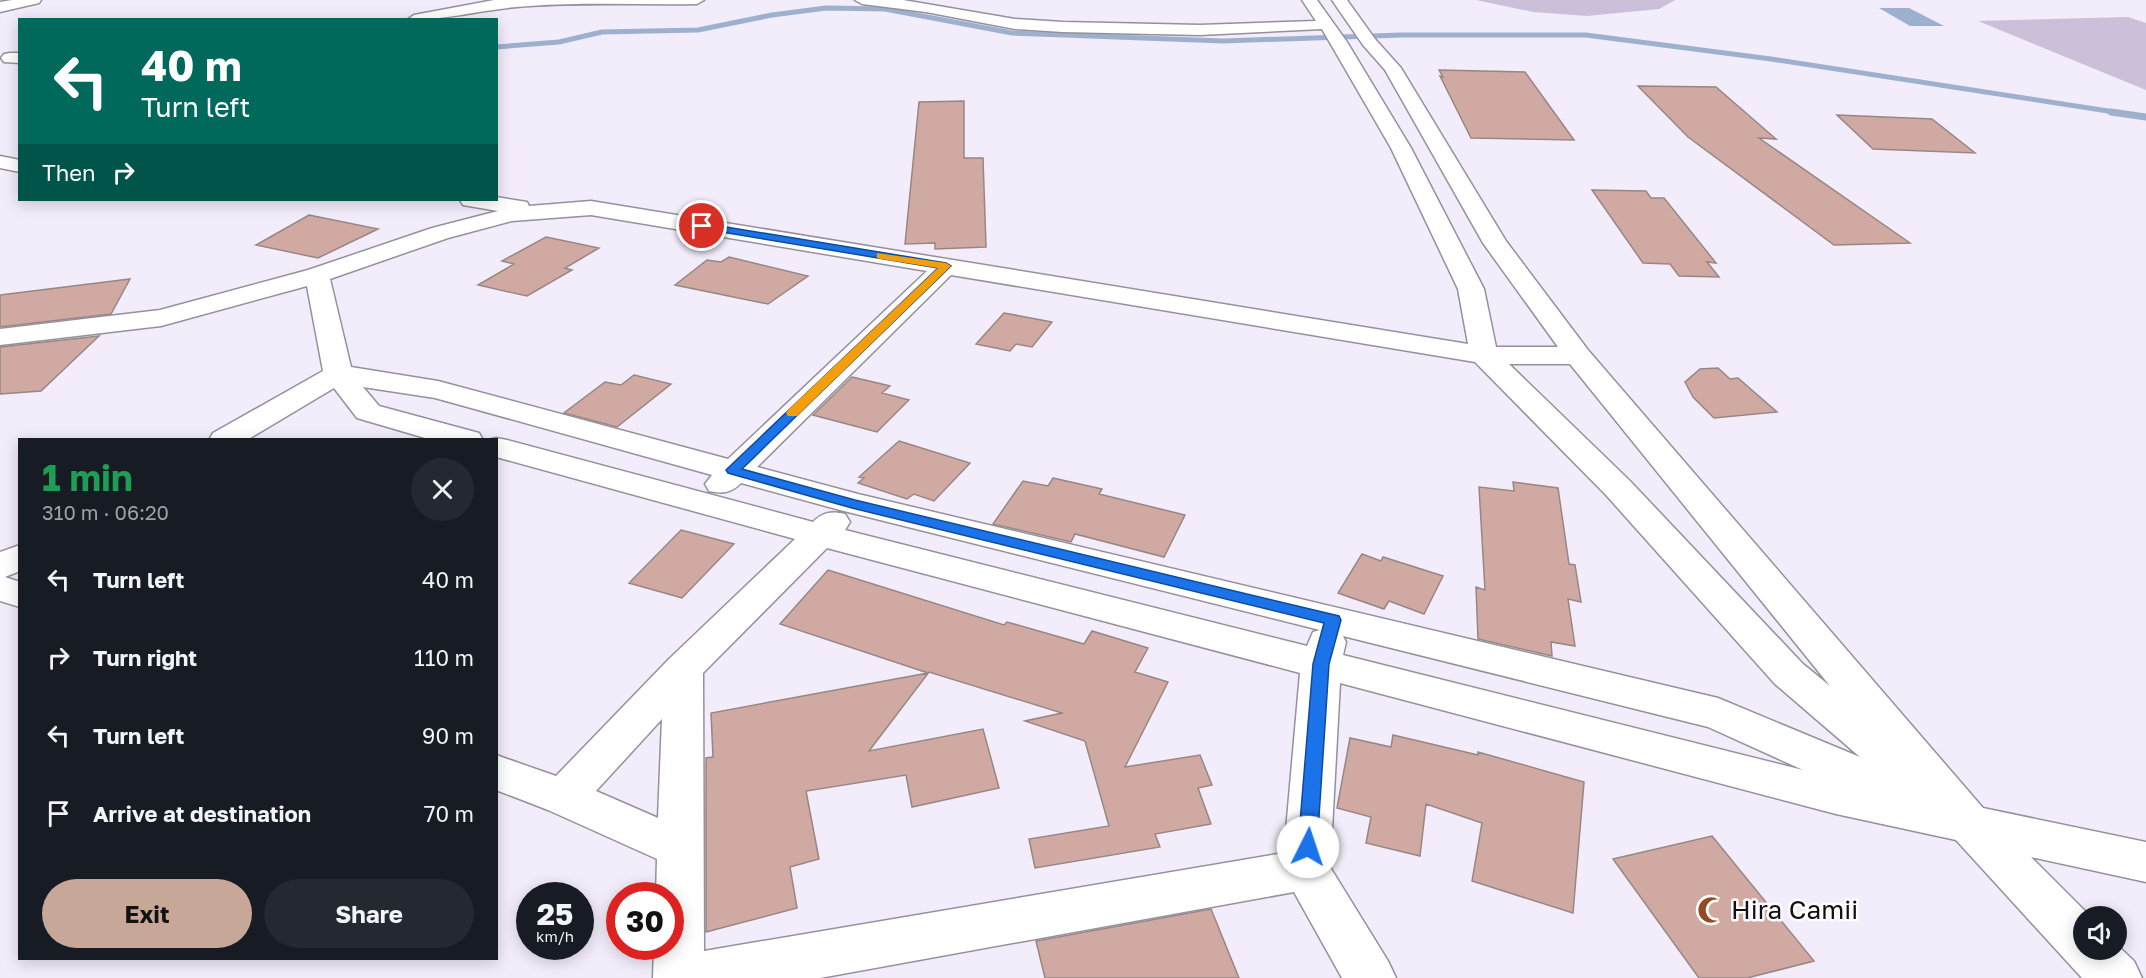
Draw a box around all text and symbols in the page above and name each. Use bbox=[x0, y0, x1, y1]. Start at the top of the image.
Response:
text: 40 m bbox=[141, 40, 242, 90]
icon: left bbox=[42, 42, 120, 120]
text: Turn left bbox=[141, 91, 250, 123]
icon: right bbox=[107, 156, 140, 189]
text: Then bbox=[42, 159, 95, 186]
pin bbox=[676, 200, 727, 251]
icon: arrive bbox=[685, 209, 718, 242]
text: 1 min bbox=[42, 456, 133, 499]
button: close bbox=[411, 458, 474, 521]
text: 310 m · 06:20 bbox=[42, 500, 169, 524]
icon: left bbox=[42, 563, 75, 596]
text: Turn left bbox=[93, 566, 184, 593]
text: 40 m bbox=[422, 566, 474, 593]
icon: right bbox=[42, 641, 75, 674]
text: Turn right bbox=[93, 644, 197, 671]
text: 110 m bbox=[414, 644, 474, 671]
icon: left bbox=[42, 719, 75, 752]
text: Turn left bbox=[93, 722, 184, 749]
text: 90 m bbox=[422, 722, 474, 749]
icon: arrive bbox=[42, 797, 75, 830]
text: Arrive at destination bbox=[93, 800, 311, 827]
text: 70 m bbox=[424, 800, 474, 827]
position arrow bbox=[1276, 815, 1340, 879]
button: Exit bbox=[42, 879, 252, 948]
button: Share bbox=[264, 879, 474, 948]
speed limit sign: 30 bbox=[606, 882, 684, 960]
place label: Hira Camii bbox=[1731, 894, 1858, 925]
mosque icon: Hira Camii bbox=[1696, 895, 1726, 925]
text: 25 bbox=[537, 896, 573, 932]
map controls bbox=[2073, 906, 2127, 960]
button: sound bbox=[2073, 906, 2127, 960]
text: km/h bbox=[536, 927, 574, 945]

